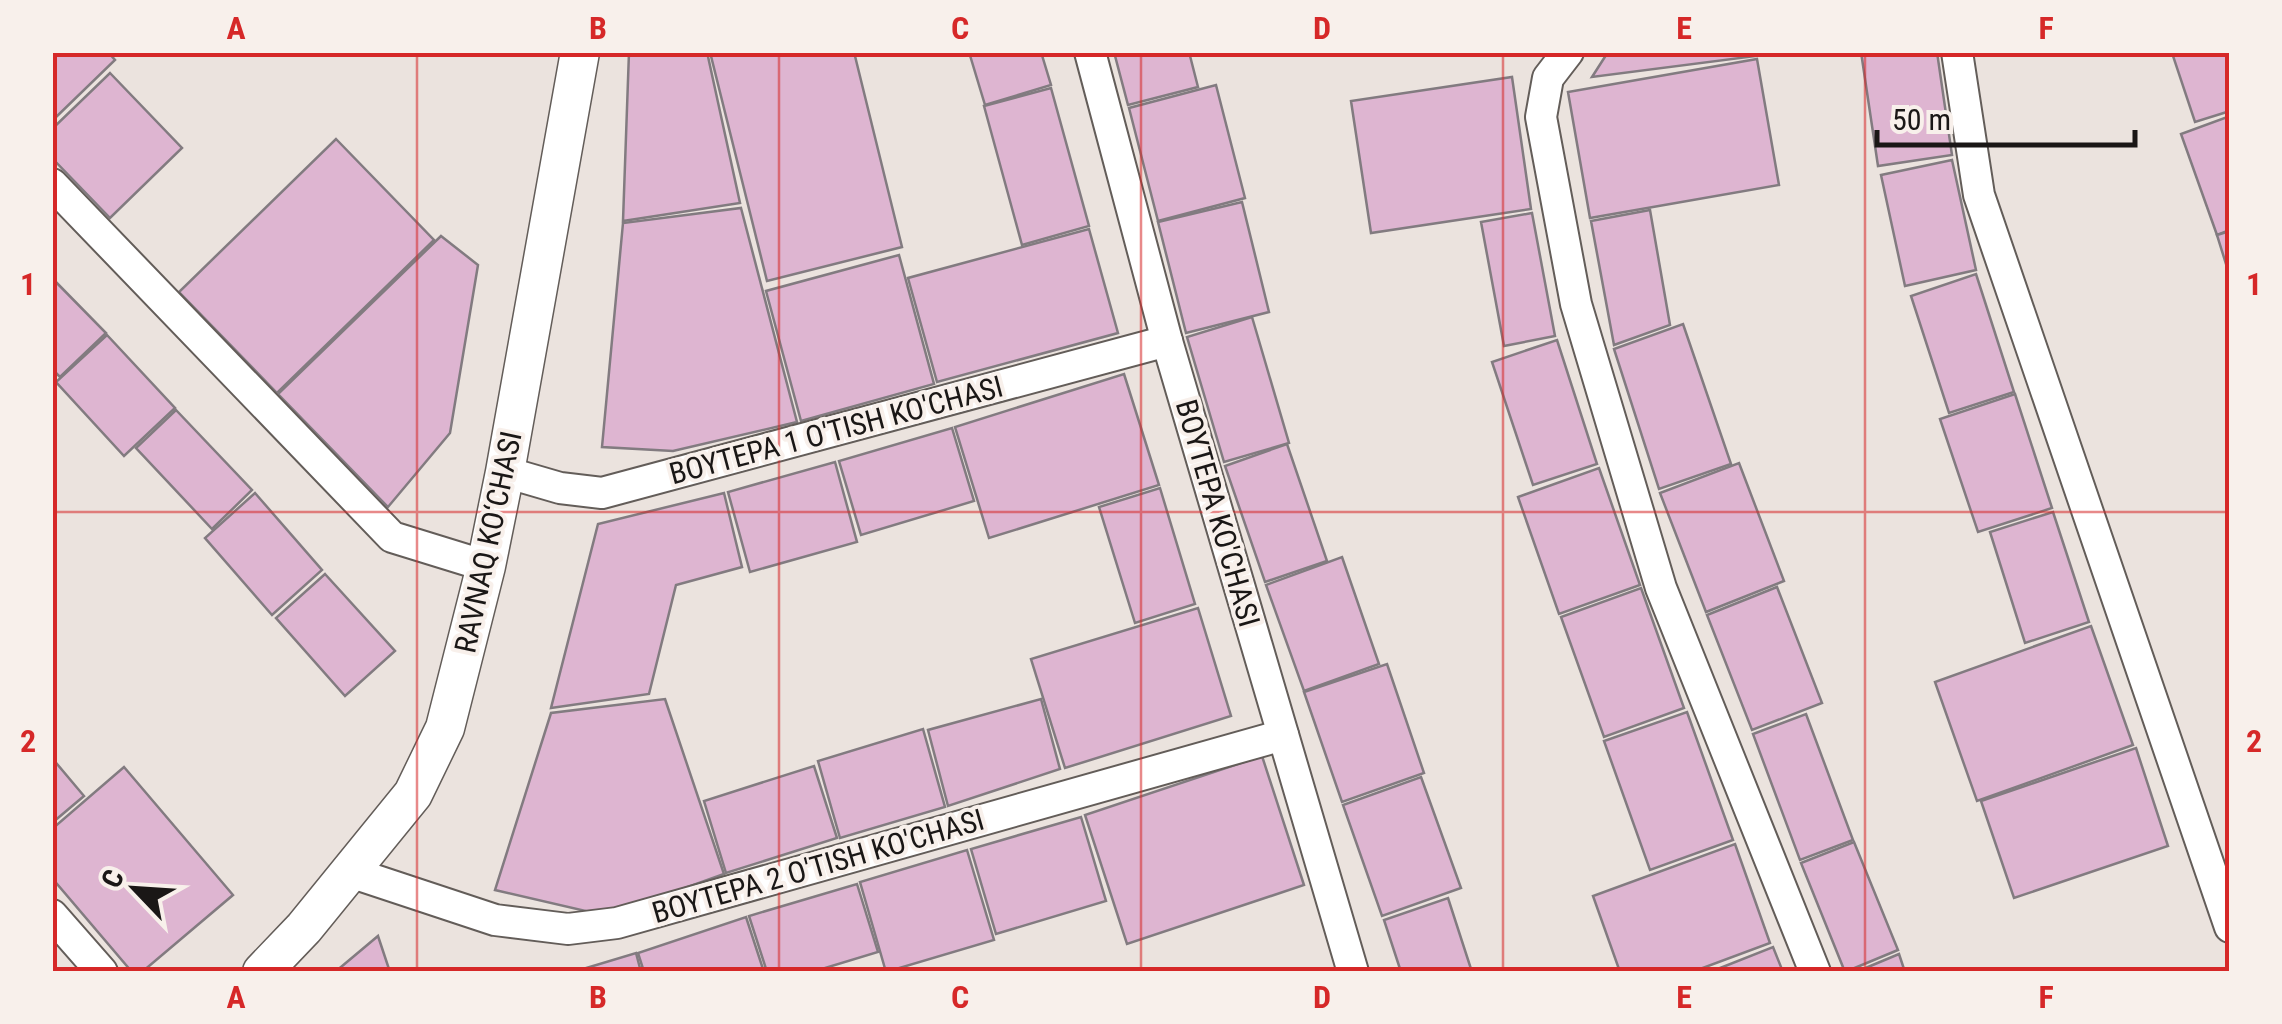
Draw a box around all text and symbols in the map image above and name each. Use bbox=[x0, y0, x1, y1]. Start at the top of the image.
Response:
text: A bbox=[226, 9, 246, 47]
text: B bbox=[589, 9, 607, 47]
text: C bbox=[951, 9, 969, 47]
text: D bbox=[1313, 9, 1331, 47]
text: E bbox=[1676, 9, 1692, 47]
text: F bbox=[2038, 9, 2054, 47]
scale bar bbox=[1877, 85, 2134, 147]
text: 50 m bbox=[1892, 102, 1951, 137]
text: 1 bbox=[20, 265, 36, 303]
text: 1 bbox=[2246, 265, 2262, 303]
street label: BOYTEPA 1 O'TISH KO'CHASI bbox=[666, 369, 1006, 491]
street label: BOYTEPA KO'CHASI bbox=[1169, 395, 1267, 631]
street label: RAVNAQ KO‘CHASI bbox=[447, 428, 529, 656]
text: 2 bbox=[20, 722, 36, 760]
text: 2 bbox=[2246, 722, 2262, 760]
street label: BOYTEPA 2 O'TISH KO'CHASI bbox=[648, 802, 988, 930]
north arrow bbox=[85, 839, 185, 939]
text: С bbox=[94, 864, 131, 893]
text: A bbox=[226, 978, 246, 1016]
text: B bbox=[589, 978, 607, 1016]
text: C bbox=[951, 978, 969, 1016]
text: D bbox=[1313, 978, 1331, 1016]
text: E bbox=[1676, 978, 1692, 1016]
text: F bbox=[2038, 978, 2054, 1016]

